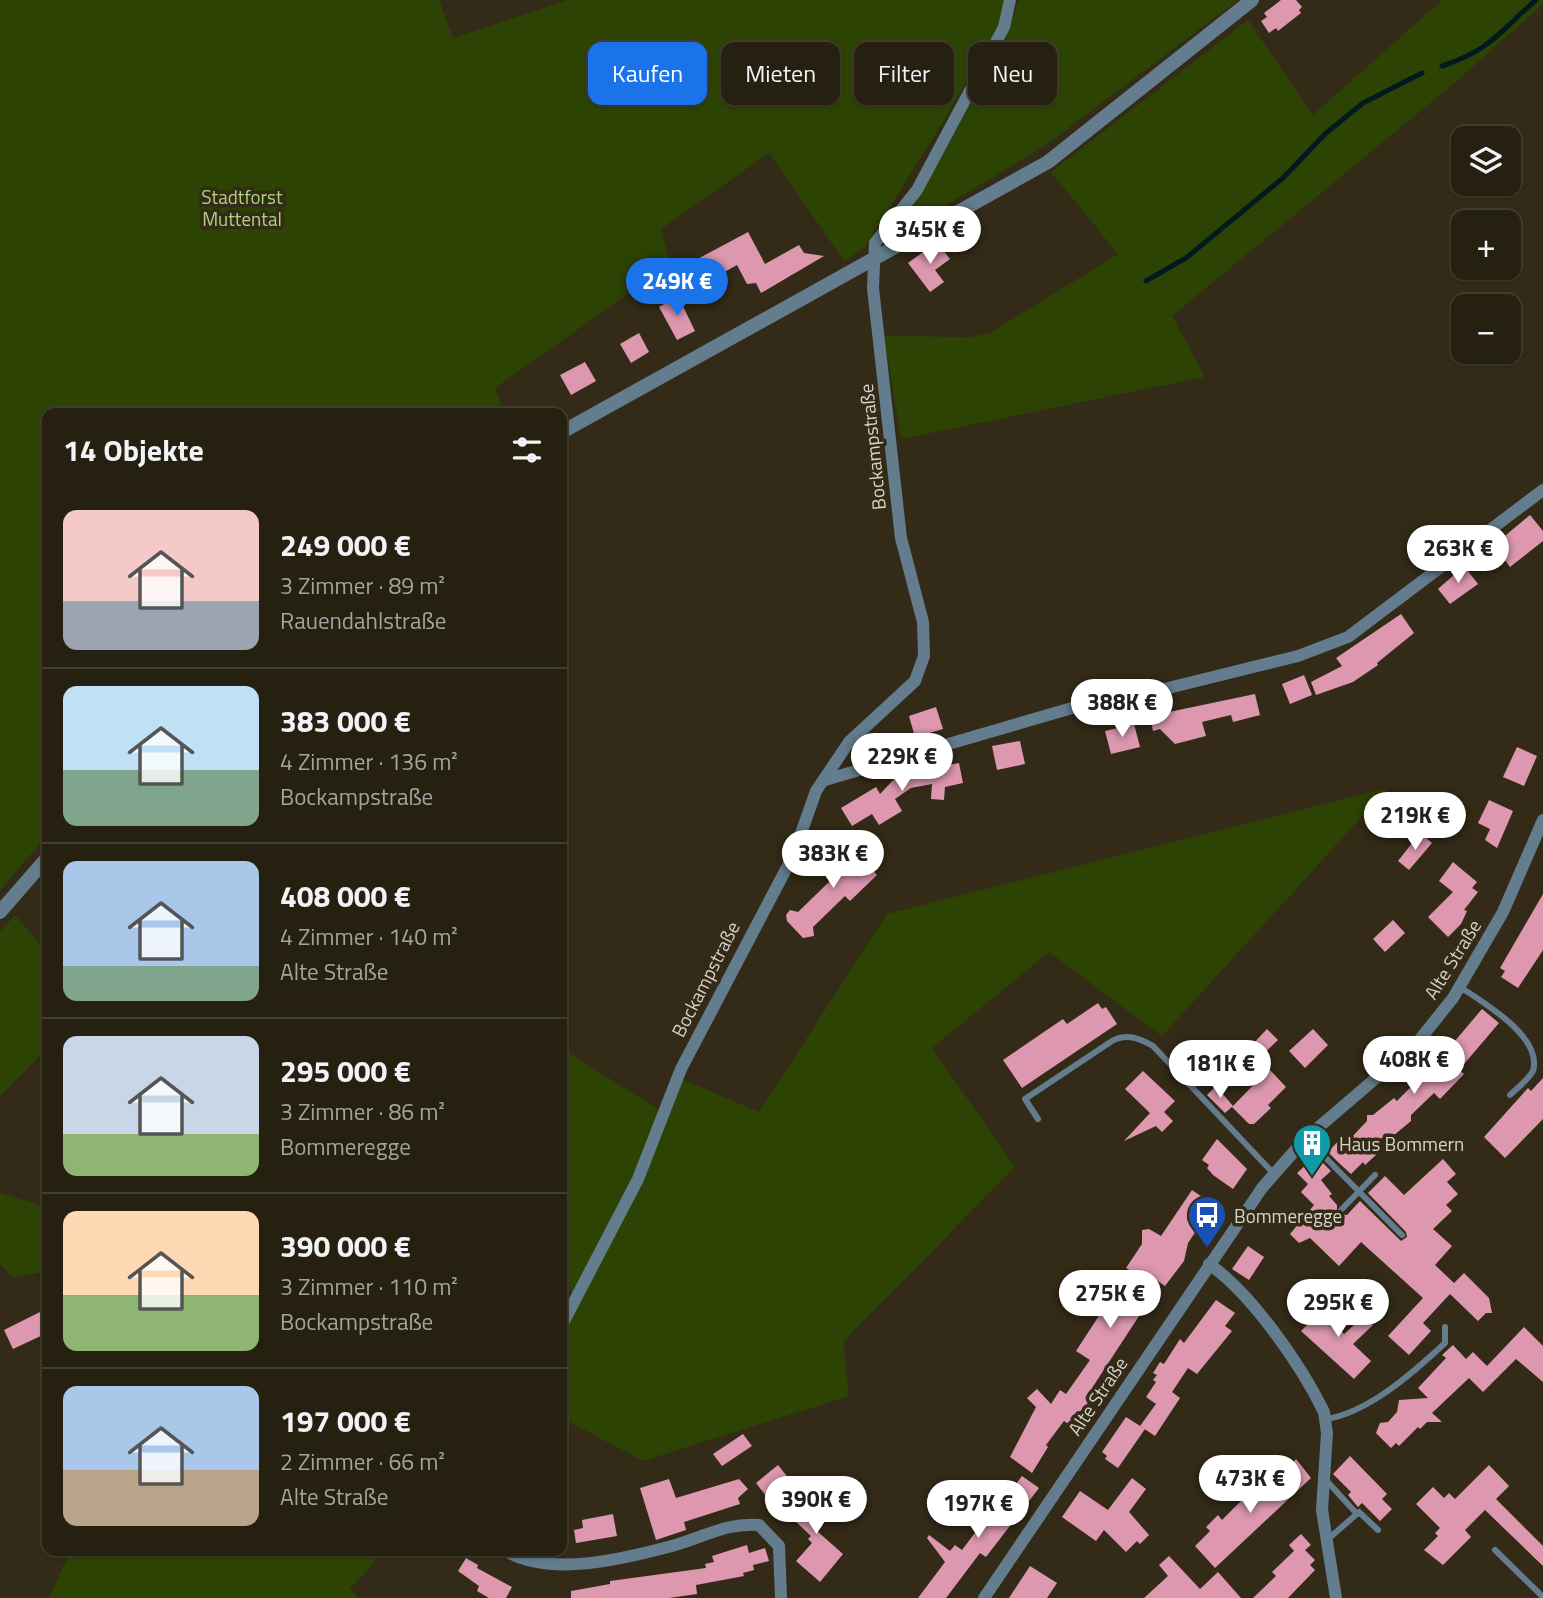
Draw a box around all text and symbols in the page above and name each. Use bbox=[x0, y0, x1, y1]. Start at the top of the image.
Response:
chip: Kaufen bbox=[588, 42, 707, 105]
chip: Mieten bbox=[721, 42, 840, 105]
chip: Filter bbox=[854, 42, 954, 105]
chip: Neu bbox=[968, 42, 1057, 105]
map controls bbox=[1451, 126, 1521, 364]
button: layers bbox=[1451, 126, 1521, 196]
park label: Stadtforst Muttental bbox=[201, 182, 283, 233]
pin: 345K € bbox=[873, 206, 987, 266]
button: + bbox=[1451, 210, 1521, 280]
text: 345K € bbox=[895, 211, 965, 246]
pin: 249K € bbox=[620, 258, 734, 318]
text: 249K € bbox=[642, 263, 712, 298]
button: − bbox=[1451, 294, 1521, 364]
street label: Bockampstraße bbox=[851, 383, 893, 511]
text: 14 Objekte bbox=[63, 427, 204, 473]
icon: filters bbox=[508, 431, 546, 469]
text: 249 000 € bbox=[280, 522, 411, 568]
pin: 263K € bbox=[1401, 526, 1515, 585]
text: 263K € bbox=[1423, 530, 1493, 565]
icon: home bbox=[119, 538, 203, 622]
text: 3 Zimmer · 89 m² bbox=[280, 568, 445, 603]
text: Rauendahlstraße bbox=[280, 603, 446, 638]
pin: 388K € bbox=[1065, 680, 1179, 739]
text: 388K € bbox=[1087, 684, 1157, 719]
text: 383 000 € bbox=[280, 698, 411, 744]
icon: home bbox=[119, 714, 203, 798]
pin: 229K € bbox=[845, 734, 959, 793]
text: 229K € bbox=[867, 738, 937, 773]
text: 4 Zimmer · 136 m² bbox=[280, 744, 458, 779]
text: Bockampstraße bbox=[280, 779, 433, 814]
pin: 219K € bbox=[1358, 792, 1472, 852]
text: 219K € bbox=[1380, 797, 1450, 832]
pin: 383K € bbox=[776, 830, 890, 890]
text: 383K € bbox=[798, 835, 868, 870]
text: 408 000 € bbox=[280, 873, 411, 919]
icon: home bbox=[119, 889, 203, 973]
street label: Alte Straße bbox=[1416, 913, 1488, 1005]
street label: Bockampstraße bbox=[663, 916, 747, 1042]
text: 4 Zimmer · 140 m² bbox=[280, 919, 458, 954]
text: Alte Straße bbox=[280, 954, 388, 989]
pin: 408K € bbox=[1357, 1036, 1471, 1096]
pin: 181K € bbox=[1163, 1040, 1277, 1100]
text: 408K € bbox=[1379, 1041, 1449, 1076]
text: 181K € bbox=[1185, 1045, 1255, 1080]
text: 295 000 € bbox=[280, 1048, 411, 1094]
icon: home bbox=[119, 1064, 203, 1148]
text: 3 Zimmer · 86 m² bbox=[280, 1094, 445, 1129]
building icon: Haus Bommern bbox=[1291, 1122, 1333, 1177]
text: Bommeregge bbox=[280, 1129, 411, 1164]
place label: Haus Bommern bbox=[1339, 1129, 1464, 1158]
bus stop icon: Bommeregge bbox=[1186, 1194, 1228, 1249]
place label: Bommeregge bbox=[1234, 1201, 1342, 1230]
text: 390 000 € bbox=[280, 1223, 411, 1269]
icon: home bbox=[119, 1239, 203, 1323]
text: 3 Zimmer · 110 m² bbox=[280, 1269, 458, 1304]
pin: 275K € bbox=[1053, 1270, 1167, 1330]
text: 275K € bbox=[1075, 1275, 1145, 1310]
pin: 295K € bbox=[1281, 1280, 1395, 1339]
text: 295K € bbox=[1303, 1284, 1373, 1319]
text: Bockampstraße bbox=[280, 1304, 433, 1339]
street label: Alte Straße bbox=[1060, 1351, 1134, 1441]
text: 197 000 € bbox=[280, 1398, 411, 1444]
icon: home bbox=[119, 1414, 203, 1498]
text: 2 Zimmer · 66 m² bbox=[280, 1444, 445, 1479]
pin: 473K € bbox=[1193, 1456, 1307, 1515]
text: 473K € bbox=[1215, 1460, 1285, 1495]
pin: 390K € bbox=[759, 1476, 873, 1536]
text: Alte Straße bbox=[280, 1479, 388, 1514]
pin: 197K € bbox=[921, 1480, 1035, 1540]
text: 390K € bbox=[781, 1481, 851, 1516]
text: 197K € bbox=[943, 1485, 1013, 1520]

